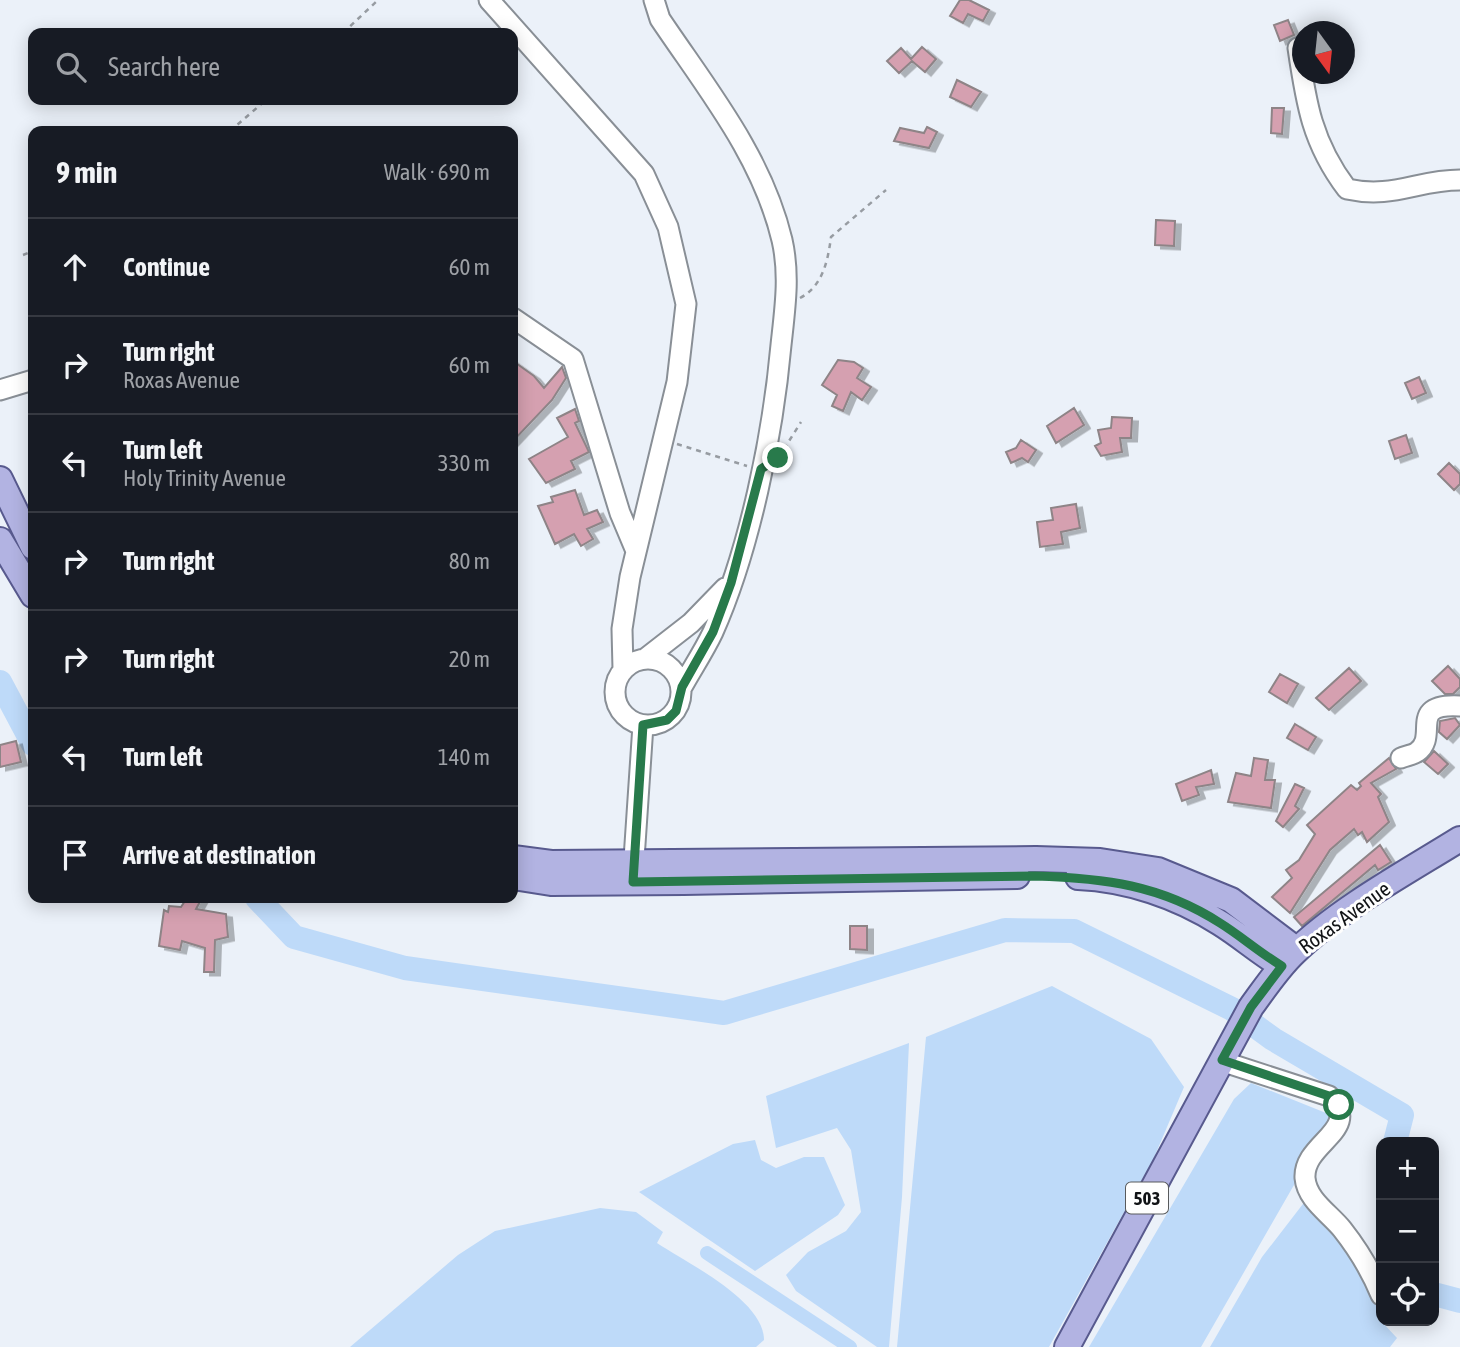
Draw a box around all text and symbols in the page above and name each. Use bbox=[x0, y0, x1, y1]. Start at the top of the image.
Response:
north arrow bbox=[1292, 21, 1355, 84]
search box bbox=[28, 28, 518, 105]
icon: search bbox=[52, 48, 90, 86]
text: Search here bbox=[108, 52, 220, 82]
text: 9 min bbox=[56, 155, 117, 189]
text: Walk · 690 m bbox=[384, 159, 490, 185]
icon: ahead bbox=[56, 248, 94, 286]
text: Continue bbox=[123, 252, 210, 282]
text: 60 m bbox=[449, 254, 490, 280]
text: Turn right bbox=[123, 337, 214, 367]
icon: right bbox=[56, 346, 94, 384]
text: 60 m bbox=[449, 352, 490, 378]
text: Roxas Avenue bbox=[123, 367, 240, 393]
text: Turn left bbox=[123, 435, 203, 465]
route end bbox=[762, 442, 793, 473]
icon: left bbox=[56, 444, 94, 482]
text: 330 m bbox=[438, 450, 490, 476]
text: Holy Trinity Avenue bbox=[123, 465, 286, 491]
icon: right bbox=[56, 542, 94, 580]
text: Turn right bbox=[123, 546, 214, 576]
text: 80 m bbox=[449, 548, 490, 574]
icon: right bbox=[56, 640, 94, 678]
text: Turn right bbox=[123, 644, 214, 674]
text: 20 m bbox=[449, 646, 490, 672]
icon: left bbox=[56, 738, 94, 776]
text: Turn left bbox=[123, 742, 203, 772]
text: 140 m bbox=[438, 744, 490, 770]
icon: arrive bbox=[56, 836, 94, 874]
text: Arrive at destination bbox=[123, 840, 316, 870]
street label: Roxas Avenue bbox=[1294, 876, 1394, 958]
route start bbox=[1323, 1089, 1354, 1120]
map controls bbox=[1376, 1137, 1439, 1326]
button: + bbox=[1376, 1137, 1439, 1200]
road number: 503 bbox=[1126, 1182, 1168, 1214]
button: − bbox=[1376, 1200, 1439, 1263]
button: locate bbox=[1376, 1263, 1439, 1326]

